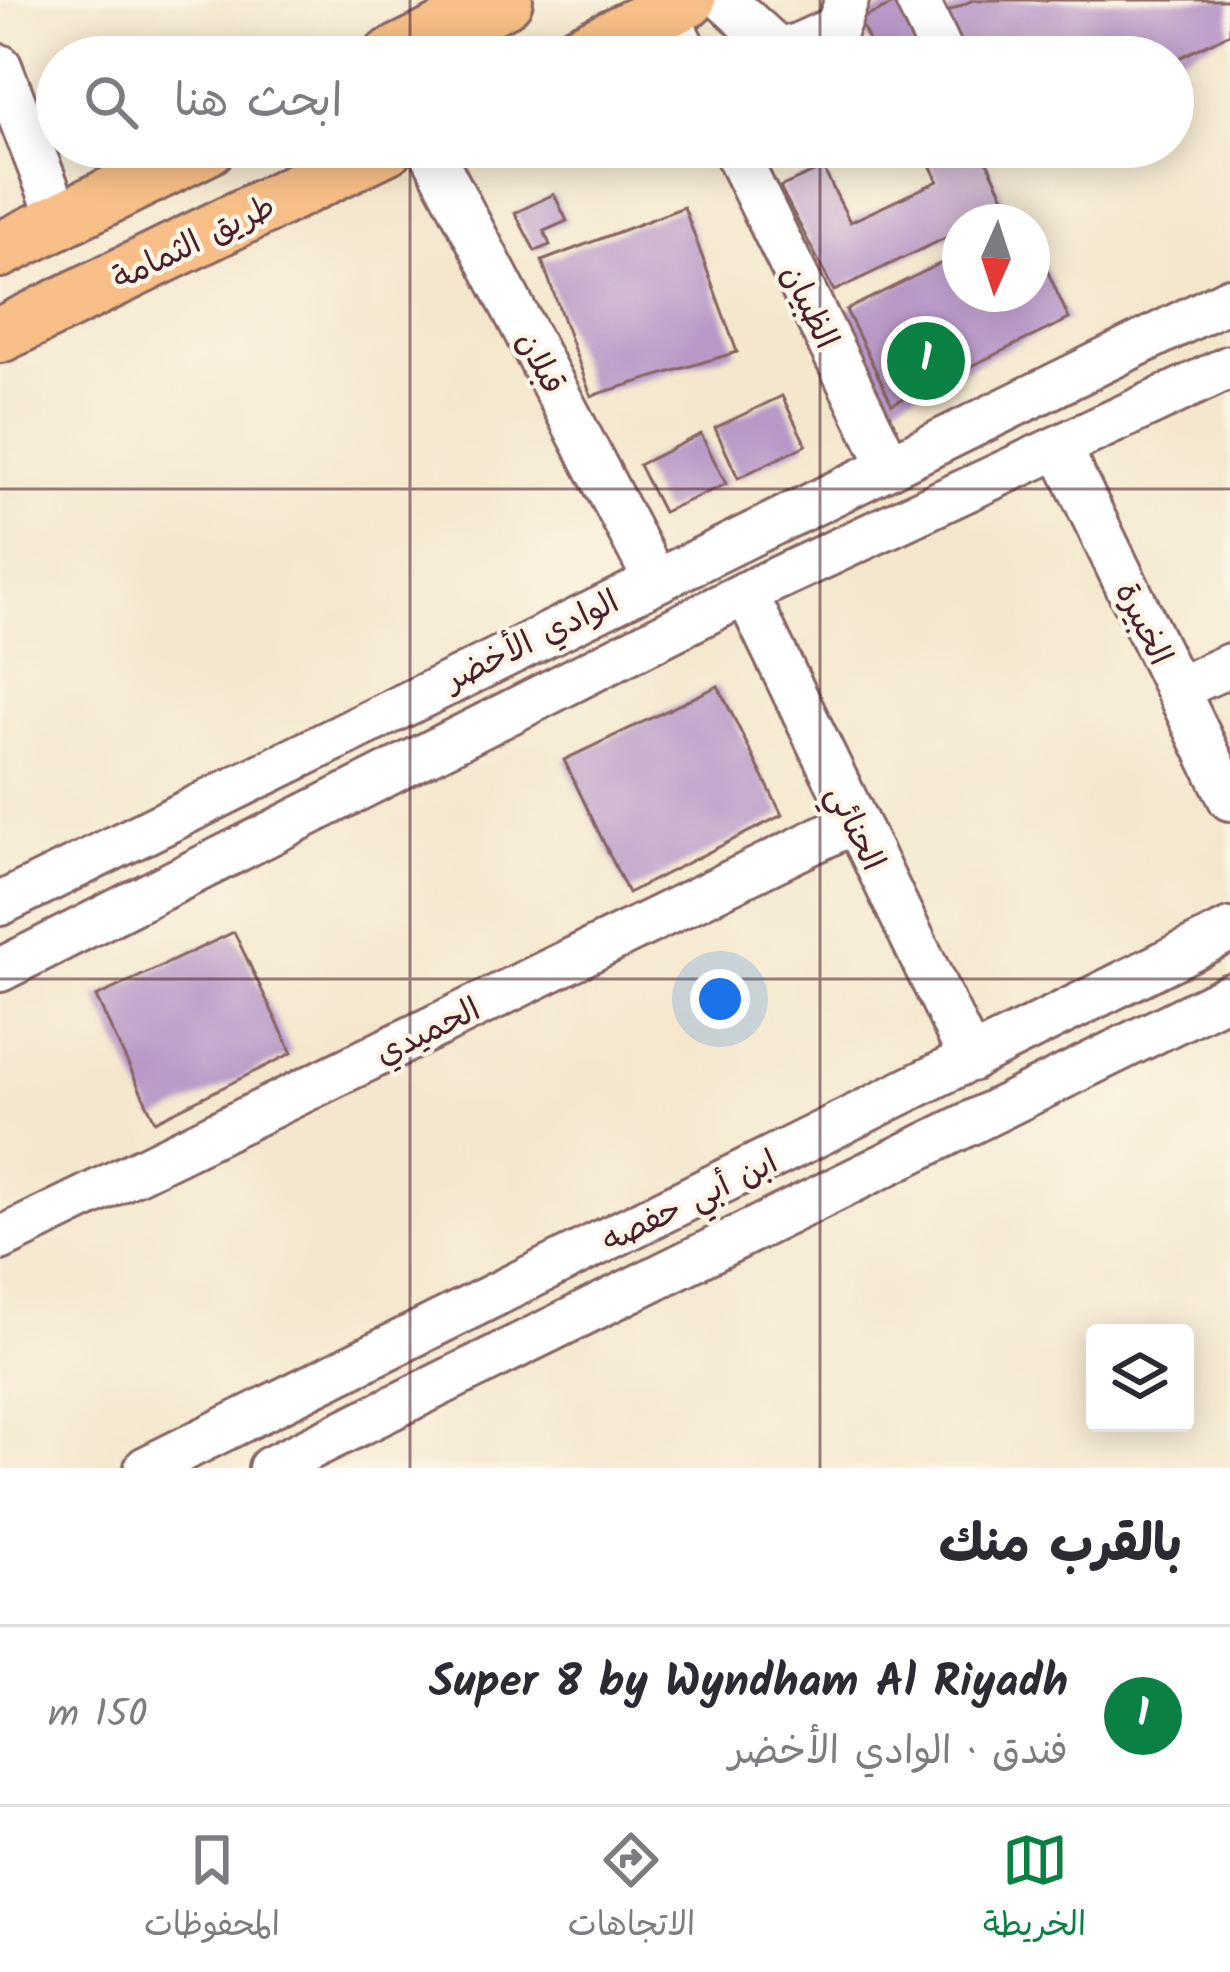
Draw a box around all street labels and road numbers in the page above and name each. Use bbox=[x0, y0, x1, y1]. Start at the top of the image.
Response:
street label: طريق الثمامة bbox=[104, 182, 285, 307]
street label: الظبيان bbox=[765, 256, 851, 359]
street label: قبلان bbox=[500, 322, 578, 405]
street label: الخبيرة bbox=[1099, 574, 1185, 676]
street label: الوادي الأخضر bbox=[433, 577, 629, 709]
street label: الحنائي bbox=[810, 776, 897, 881]
street label: الحميدي bbox=[367, 985, 490, 1081]
street label: ابن أبي حفصه bbox=[593, 1138, 788, 1269]

